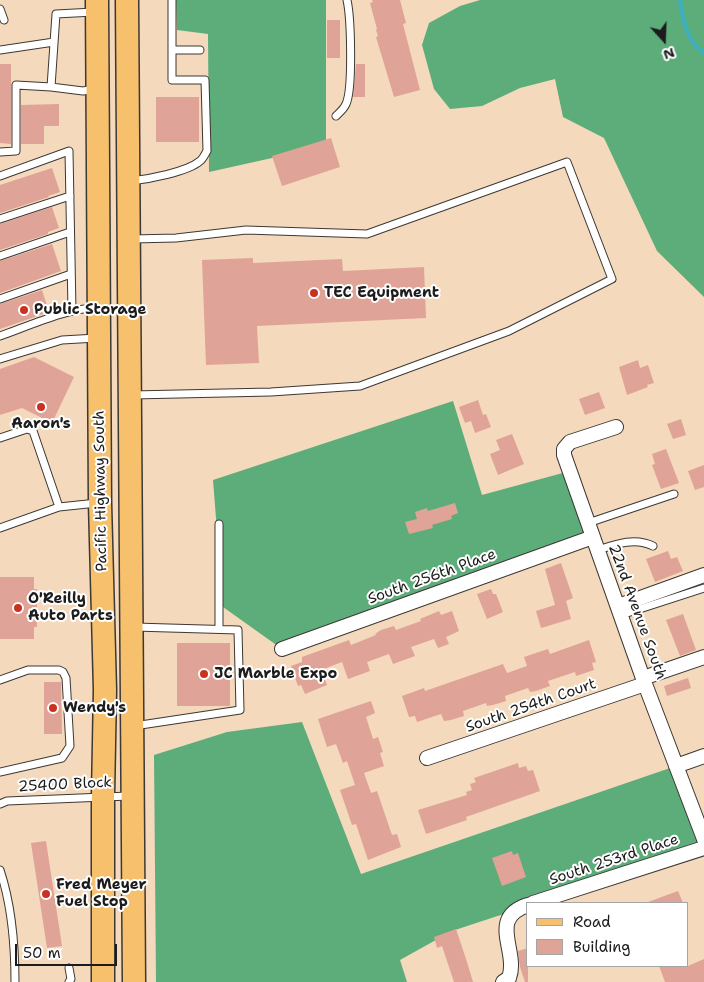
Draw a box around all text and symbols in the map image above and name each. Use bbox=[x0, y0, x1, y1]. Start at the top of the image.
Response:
north arrow bbox=[639, 15, 689, 65]
text: N bbox=[661, 44, 677, 64]
place label: TEC Equipment bbox=[324, 284, 439, 302]
marker: TEC Equipment bbox=[308, 287, 320, 299]
place label: Public Storage bbox=[34, 301, 147, 319]
marker: Public Storage bbox=[18, 304, 30, 316]
marker: Aaron's bbox=[35, 401, 47, 413]
street label: Pacific Highway South bbox=[91, 410, 111, 572]
place label: Aaron's bbox=[11, 415, 71, 433]
street label: 22nd Avenue South bbox=[604, 542, 670, 682]
street label: South 256th Place bbox=[365, 545, 499, 609]
place label: O'Reilly Auto Parts bbox=[28, 590, 113, 625]
marker: O'Reilly Auto Parts bbox=[12, 602, 24, 614]
place label: JC Marble Expo bbox=[214, 665, 337, 683]
marker: JC Marble Expo bbox=[198, 668, 210, 680]
street label: South 254th Court bbox=[464, 675, 598, 737]
place label: Wendy's bbox=[63, 699, 126, 717]
marker: Wendy's bbox=[47, 702, 59, 714]
street label: 25400 Block bbox=[18, 774, 112, 796]
street label: South 253rd Place bbox=[547, 831, 681, 889]
place label: Fred Meyer Fuel Stop bbox=[56, 876, 147, 911]
marker: Fred Meyer Fuel Stop bbox=[40, 888, 52, 900]
legend bbox=[526, 902, 689, 967]
text: Road bbox=[573, 912, 611, 932]
scale bar bbox=[18, 934, 120, 966]
text: Building bbox=[573, 937, 630, 957]
text: 50 m bbox=[23, 943, 61, 963]

